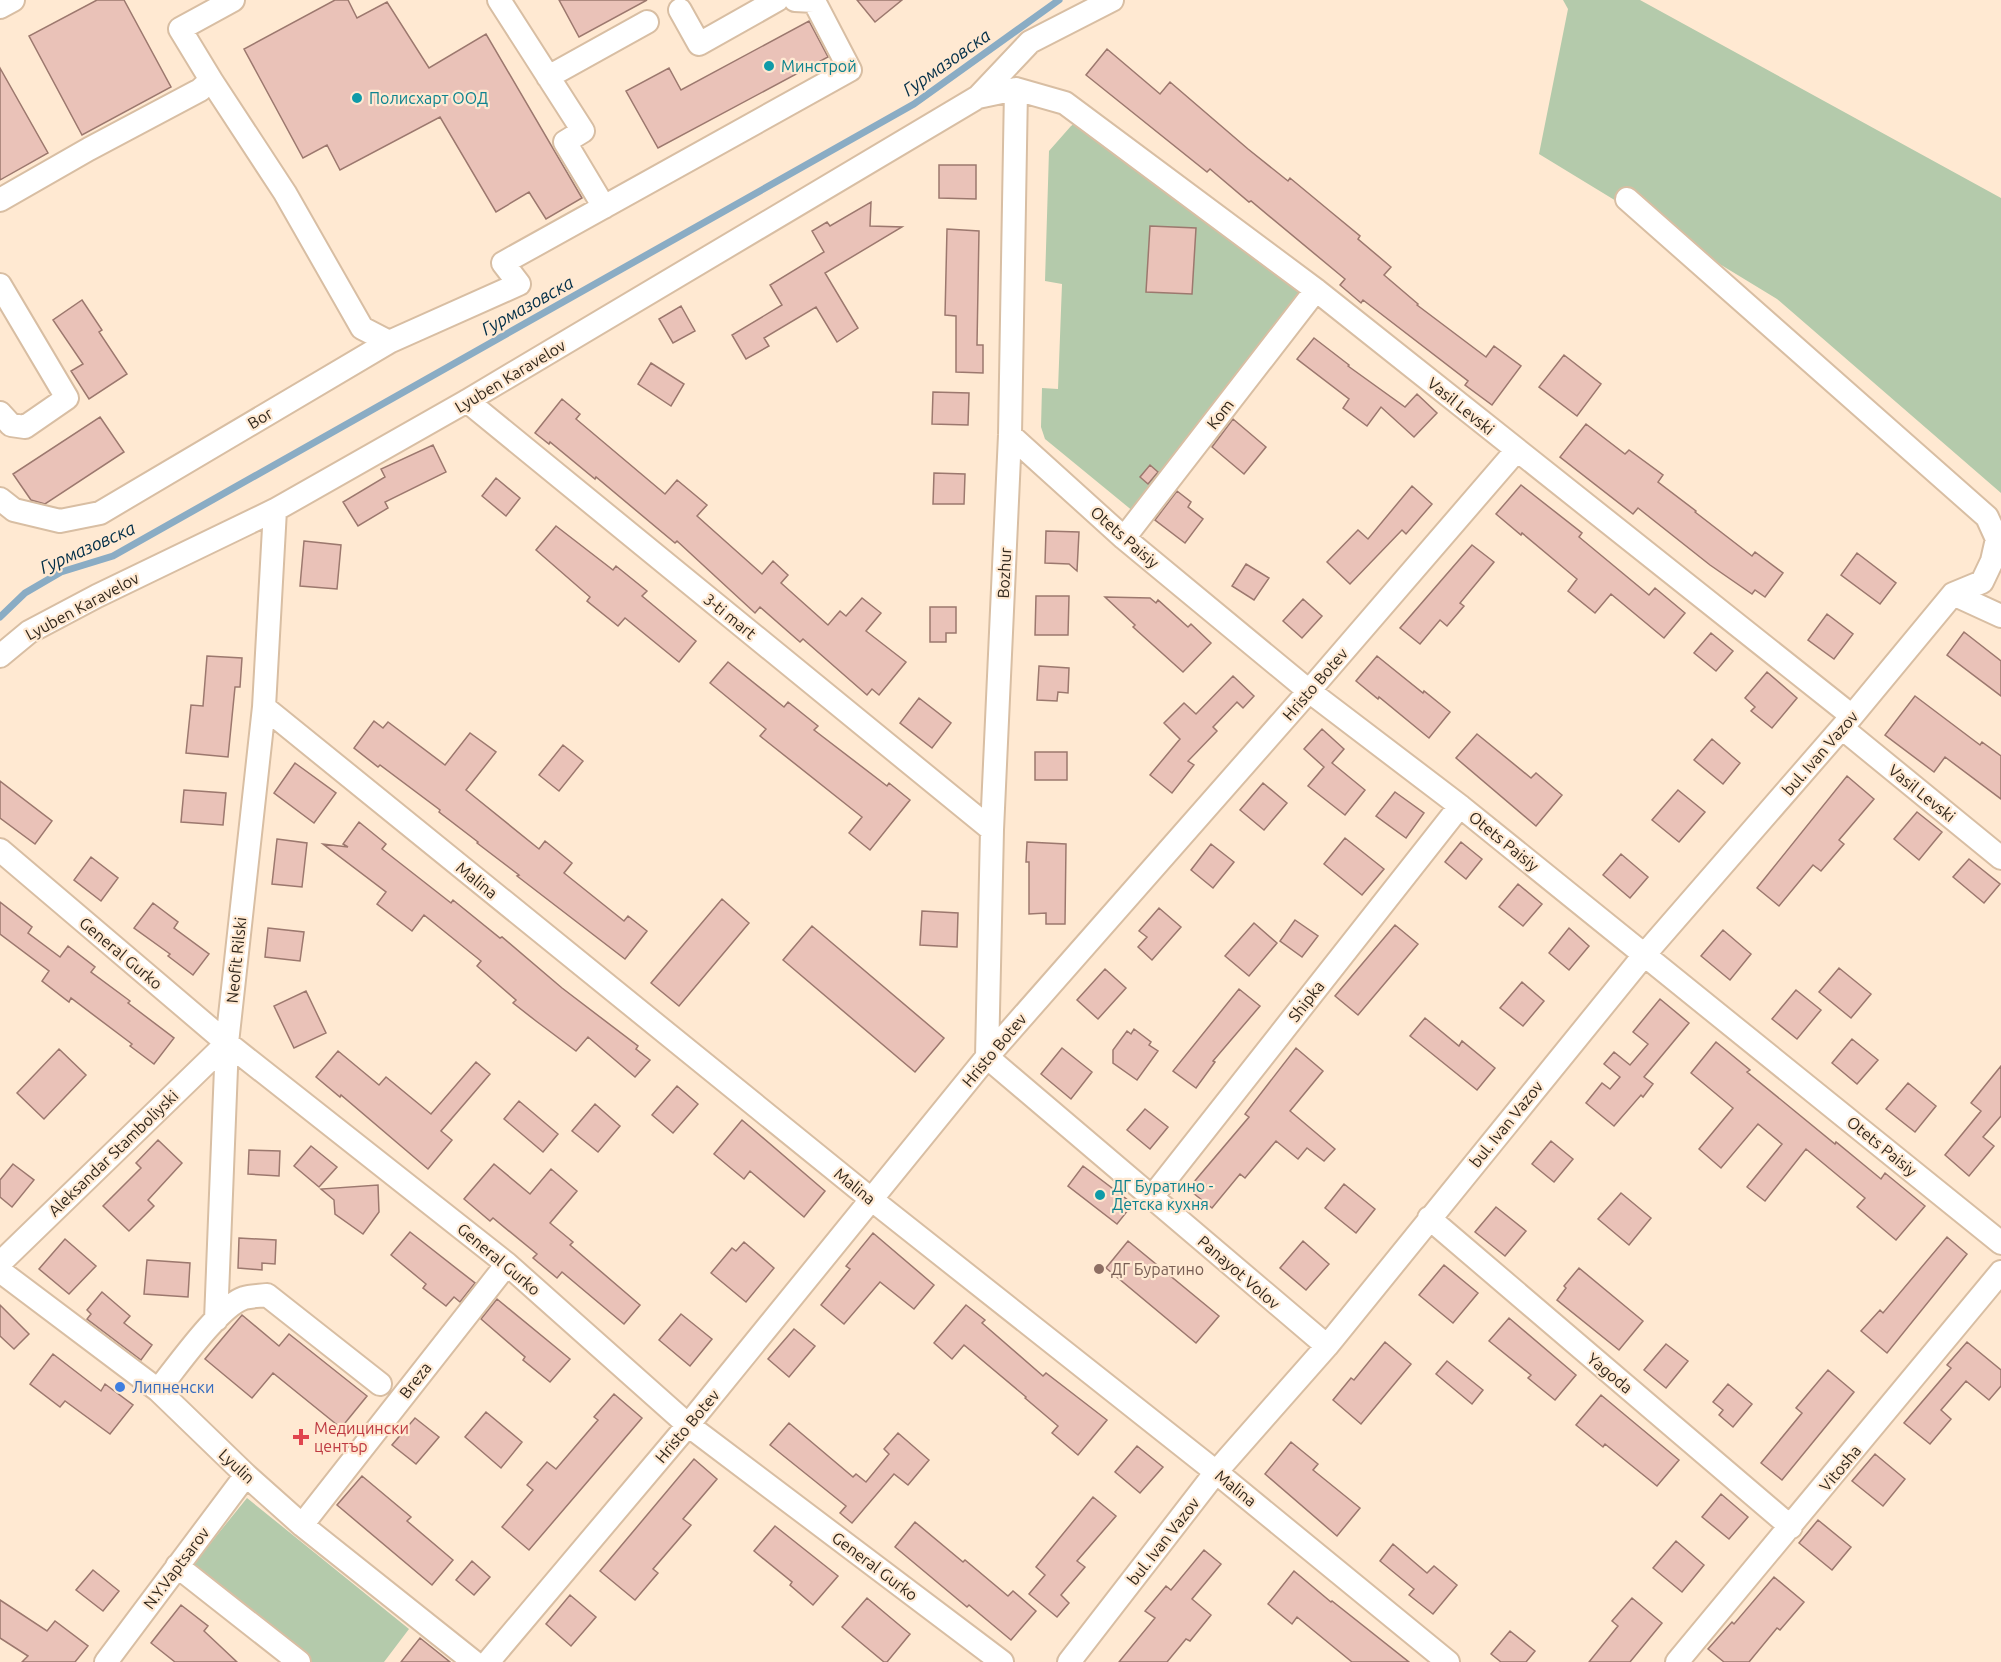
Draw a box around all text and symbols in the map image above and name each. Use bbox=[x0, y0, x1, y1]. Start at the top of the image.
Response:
water label: Гурмазовска bbox=[898, 24, 994, 100]
place label: Минстрой bbox=[781, 57, 857, 75]
marker: Минстрой bbox=[762, 59, 776, 73]
place label: Полисхарт ООД bbox=[369, 89, 488, 107]
marker: Полисхарт ООД bbox=[350, 91, 364, 105]
water label: Гурмазовска bbox=[477, 271, 577, 339]
street label: Lyuben Karavelov bbox=[451, 336, 569, 416]
street label: Vasil Levski bbox=[1424, 374, 1498, 438]
street label: Kom bbox=[1203, 396, 1237, 432]
street label: Bor bbox=[244, 404, 276, 432]
street label: Otets Paisiy bbox=[1087, 503, 1163, 572]
water label: Гурмазовска bbox=[36, 517, 138, 577]
street label: Bozhur bbox=[994, 547, 1014, 599]
street label: Lyuben Karavelov bbox=[22, 568, 142, 644]
street label: 3-ti mart bbox=[700, 590, 760, 643]
street label: Hristo Botev bbox=[1279, 644, 1351, 724]
street label: bul. Ivan Vazov bbox=[1779, 707, 1862, 799]
street label: Vasil Levski bbox=[1885, 761, 1959, 825]
street label: Otets Paisiy bbox=[1466, 807, 1543, 875]
street label: Malina bbox=[453, 858, 501, 902]
street label: General Gurko bbox=[76, 913, 166, 993]
street label: Neofit Rilski bbox=[223, 916, 249, 1004]
street label: Shipka bbox=[1284, 977, 1328, 1025]
street label: Hristo Botev bbox=[958, 1010, 1030, 1090]
street label: bul. Ivan Vazov bbox=[1466, 1077, 1546, 1171]
street label: Aleksandar Stamboliyski bbox=[44, 1086, 182, 1220]
street label: Otets Paisiy bbox=[1844, 1112, 1921, 1180]
street label: Malina bbox=[831, 1164, 879, 1208]
place label: ДГ Буратино - Детска кухня bbox=[1112, 1177, 1214, 1213]
marker: ДГ Буратино - Детска кухня bbox=[1093, 1188, 1107, 1202]
street label: General Gurko bbox=[454, 1219, 544, 1299]
street label: Panayot Volov bbox=[1195, 1232, 1284, 1312]
place label: ДГ Буратино bbox=[1111, 1260, 1204, 1278]
marker: ДГ Буратино bbox=[1092, 1262, 1106, 1276]
street label: Yagoda bbox=[1584, 1349, 1636, 1397]
street label: Breza bbox=[395, 1358, 435, 1402]
place label: Липненски bbox=[132, 1378, 214, 1396]
marker: Липненски bbox=[113, 1380, 127, 1394]
street label: Hristo Botev bbox=[651, 1386, 723, 1466]
place label: Медицински център bbox=[314, 1419, 409, 1455]
marker: Медицински център bbox=[292, 1428, 310, 1446]
street label: Vitosha bbox=[1816, 1441, 1864, 1495]
street label: Lyulin bbox=[215, 1445, 259, 1487]
street label: Malina bbox=[1212, 1466, 1260, 1510]
street label: bul. Ivan Vazov bbox=[1123, 1494, 1203, 1588]
street label: N.Y.Vaptsarov bbox=[139, 1523, 213, 1612]
street label: General Gurko bbox=[829, 1528, 921, 1604]

